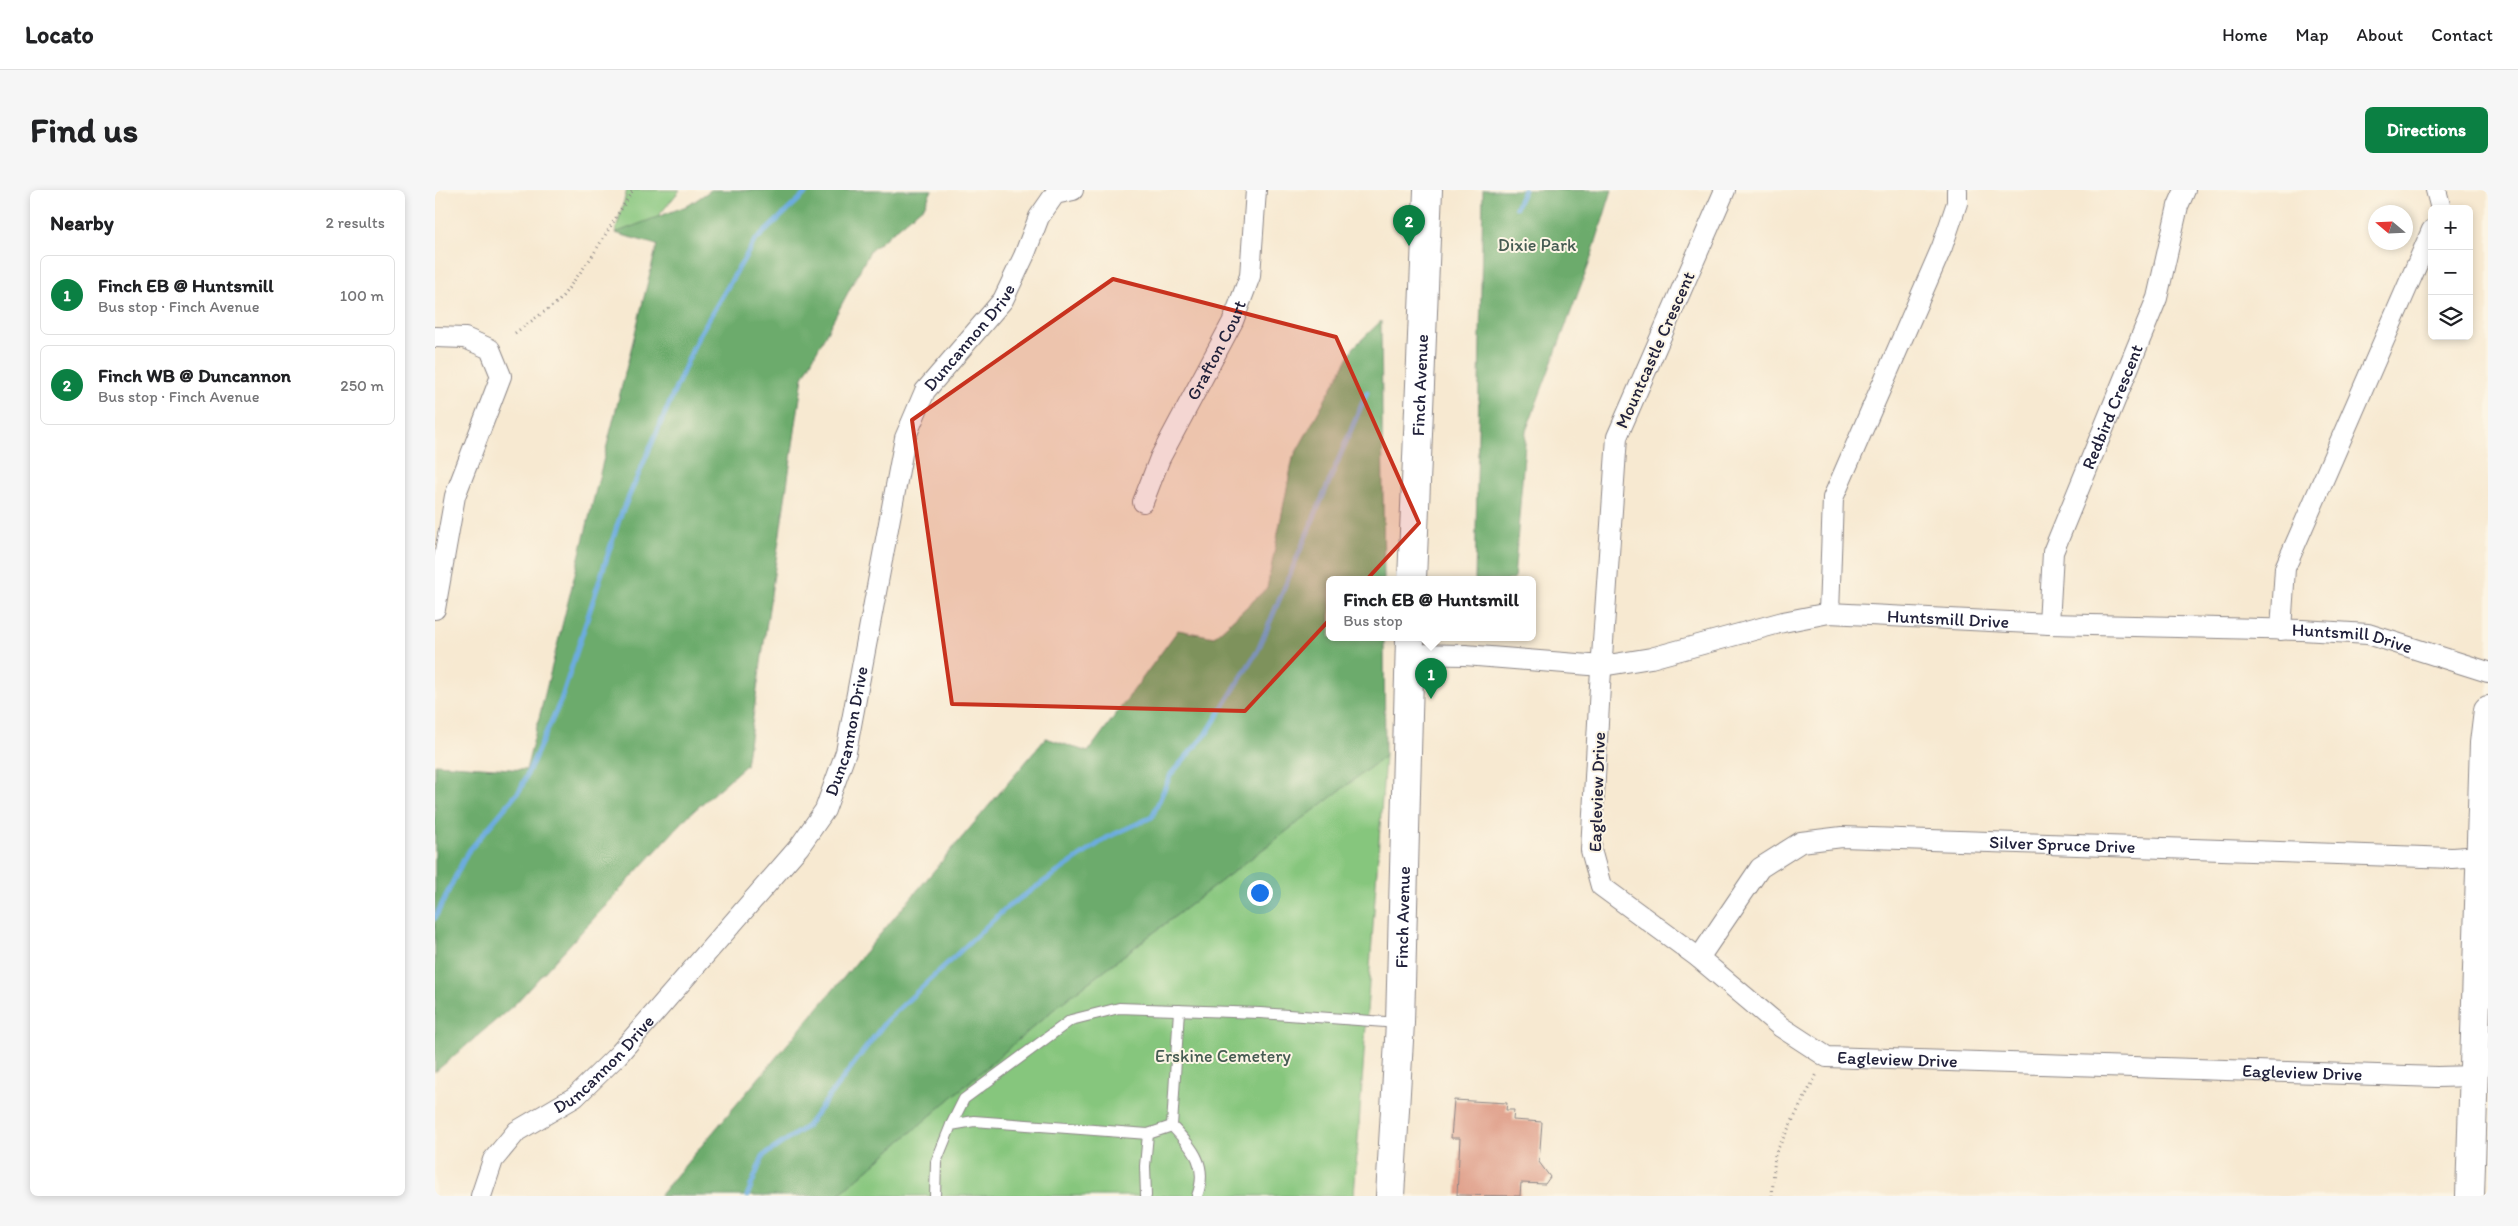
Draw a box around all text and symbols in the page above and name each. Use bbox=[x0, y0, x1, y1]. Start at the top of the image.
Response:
text: Locato bbox=[25, 20, 94, 49]
text: Home bbox=[2222, 24, 2268, 46]
text: Map bbox=[2296, 24, 2329, 46]
text: About bbox=[2357, 24, 2403, 46]
text: Contact bbox=[2431, 24, 2493, 46]
button: Directions bbox=[2365, 107, 2488, 153]
text: Find us bbox=[30, 109, 138, 151]
pin: 2 bbox=[1393, 205, 1425, 246]
north arrow bbox=[2368, 205, 2413, 250]
map controls bbox=[2428, 205, 2473, 340]
button: + bbox=[2428, 205, 2473, 250]
text: Nearby bbox=[50, 210, 114, 235]
text: 2 results bbox=[325, 213, 385, 232]
park label: Dixie Park bbox=[1498, 234, 1577, 256]
button: − bbox=[2428, 250, 2473, 295]
street label: Mountcastle Crescent bbox=[1610, 268, 1700, 432]
text: Finch EB @ Huntsmill bbox=[98, 274, 274, 297]
street label: Duncannon Drive bbox=[919, 280, 1020, 396]
text: 1 bbox=[63, 286, 71, 305]
text: 100 m bbox=[340, 286, 384, 305]
button: layers bbox=[2428, 295, 2473, 340]
text: Bus stop · Finch Avenue bbox=[98, 297, 259, 316]
street label: Grafton Court bbox=[1182, 297, 1251, 404]
street label: Finch Avenue bbox=[1407, 334, 1433, 437]
street label: Redbird Crescent bbox=[2077, 341, 2148, 473]
text: Finch WB @ Duncannon bbox=[98, 364, 291, 387]
text: 2 bbox=[63, 376, 71, 395]
text: 250 m bbox=[340, 376, 384, 395]
text: Bus stop · Finch Avenue bbox=[98, 387, 259, 406]
popup bbox=[1326, 576, 1536, 641]
text: Finch EB @ Huntsmill bbox=[1343, 588, 1519, 611]
street label: Huntsmill Drive bbox=[1887, 605, 2010, 633]
text: Bus stop bbox=[1343, 611, 1403, 630]
street label: Huntsmill Drive bbox=[2292, 619, 2415, 658]
pin: 1 bbox=[1415, 658, 1447, 699]
street label: Duncannon Drive bbox=[820, 665, 873, 799]
street label: Eagleview Drive bbox=[1584, 731, 1610, 853]
street label: Silver Spruce Drive bbox=[1989, 831, 2136, 858]
street label: Finch Avenue bbox=[1390, 866, 1415, 969]
your location bbox=[1247, 880, 1273, 906]
street label: Duncannon Drive bbox=[549, 1010, 659, 1118]
park label: Erskine Cemetery bbox=[1155, 1045, 1292, 1067]
street label: Eagleview Drive bbox=[1837, 1046, 1958, 1072]
street label: Eagleview Drive bbox=[2242, 1060, 2363, 1086]

